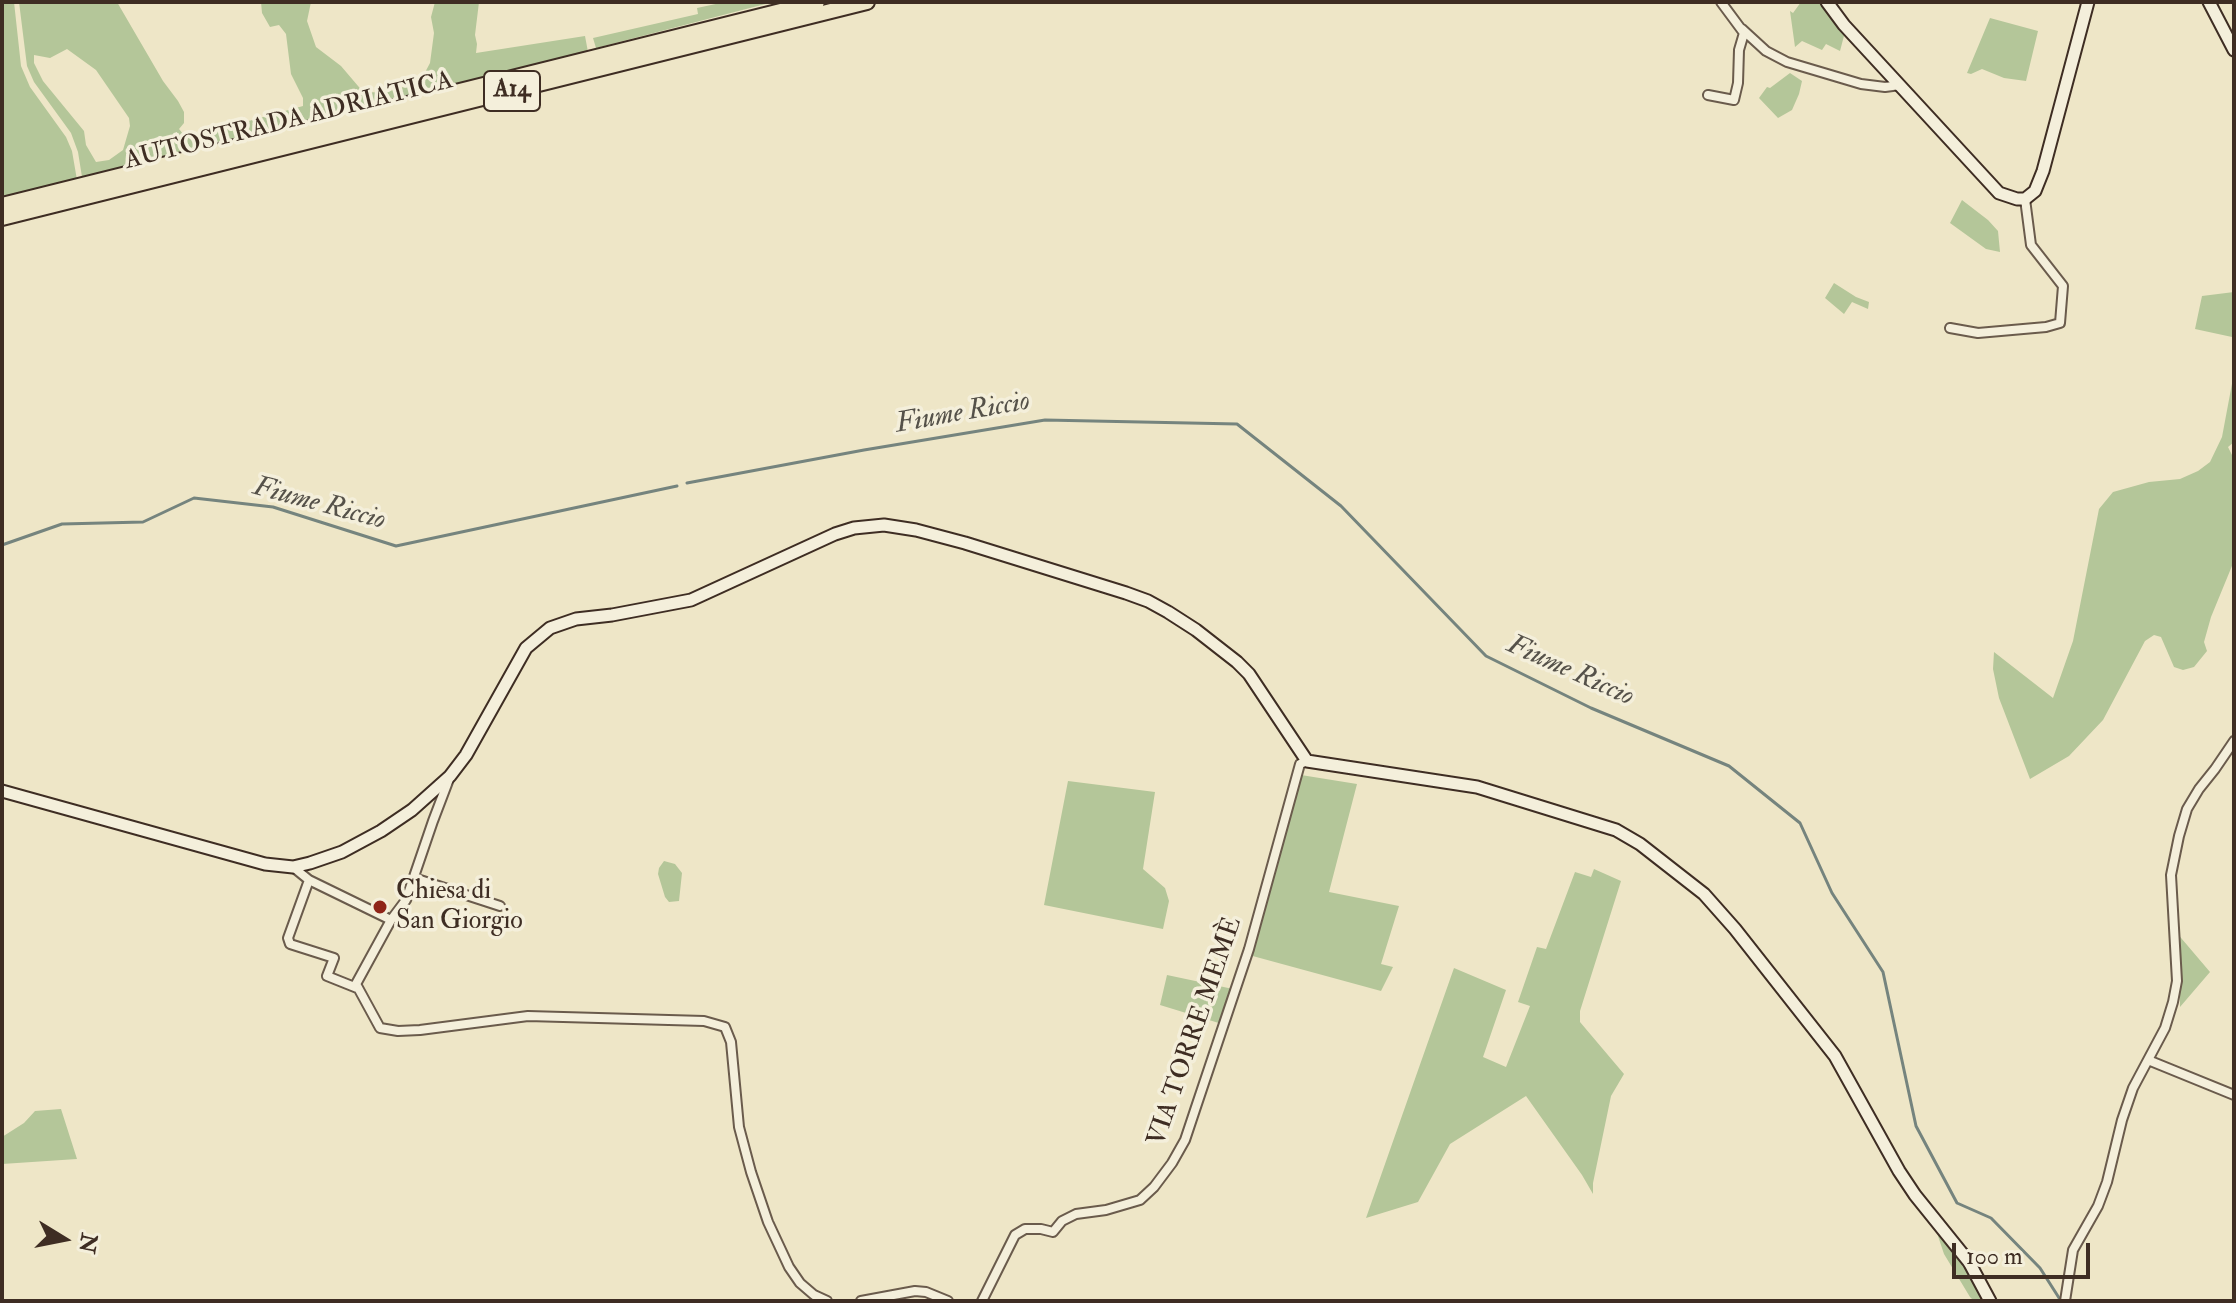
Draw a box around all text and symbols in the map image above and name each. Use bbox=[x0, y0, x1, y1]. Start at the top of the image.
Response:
street label: AUTOSTRADA ADRIATICA bbox=[122, 66, 456, 178]
road number: A14 bbox=[484, 71, 540, 111]
water label: Fiume Riccio bbox=[893, 386, 1033, 442]
water label: Fiume Riccio bbox=[249, 471, 389, 539]
water label: Fiume Riccio bbox=[1501, 629, 1639, 715]
place label: Chiesa di San Giorgio bbox=[396, 876, 523, 938]
marker: Chiesa di San Giorgio bbox=[371, 898, 389, 916]
street label: VIA TORRE MEMÈ bbox=[1142, 913, 1250, 1151]
north arrow bbox=[24, 1199, 104, 1279]
scale bar bbox=[1956, 1227, 2094, 1277]
text: N bbox=[72, 1231, 103, 1255]
text: 100 m bbox=[1966, 1241, 2023, 1272]

